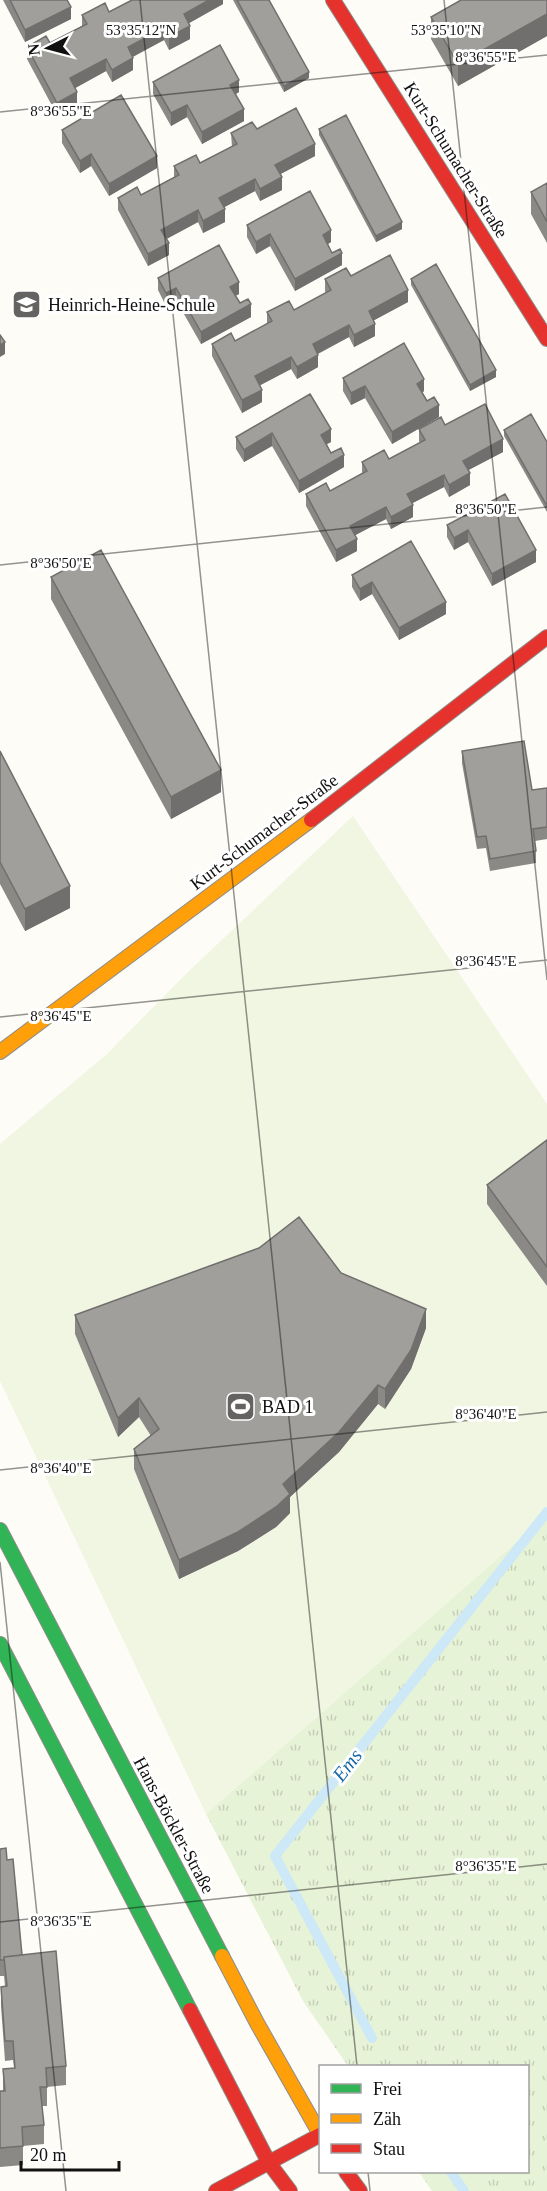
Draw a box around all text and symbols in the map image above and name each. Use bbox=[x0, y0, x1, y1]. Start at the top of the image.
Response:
north arrow bbox=[18, 18, 78, 78]
text: 53°35'12"N bbox=[106, 22, 176, 38]
text: 53°35'10"N bbox=[411, 22, 481, 38]
text: N bbox=[24, 42, 43, 56]
text: 8°36'55"E bbox=[455, 49, 517, 65]
street label: Kurt-Schumacher-Straße bbox=[400, 79, 512, 241]
text: 8°36'55"E bbox=[30, 103, 92, 119]
school or university icon: Heinrich-Heine-Schule bbox=[11, 289, 43, 321]
place label: Heinrich-Heine-Schule bbox=[48, 295, 215, 315]
text: 8°36'50"E bbox=[455, 501, 517, 517]
text: 8°36'50"E bbox=[30, 555, 92, 571]
street label: Kurt-Schumacher-Straße bbox=[186, 770, 342, 894]
text: 8°36'45"E bbox=[455, 953, 517, 969]
text: 8°36'45"E bbox=[30, 1008, 92, 1024]
sports icon: BAD 1 bbox=[225, 1391, 257, 1423]
place label: BAD 1 bbox=[262, 1397, 314, 1417]
text: 8°36'40"E bbox=[455, 1406, 517, 1422]
text: 8°36'40"E bbox=[30, 1460, 92, 1476]
water label: Ems bbox=[327, 1744, 366, 1786]
street label: Hans-Böckler-Straße bbox=[130, 1753, 218, 1897]
text: 8°36'35"E bbox=[455, 1858, 517, 1874]
text: 8°36'35"E bbox=[30, 1913, 92, 1929]
legend bbox=[319, 2065, 529, 2173]
text: Frei bbox=[373, 2079, 402, 2099]
text: Zäh bbox=[373, 2109, 401, 2129]
scale bar bbox=[21, 2134, 118, 2172]
text: Stau bbox=[373, 2139, 405, 2159]
text: 20 m bbox=[30, 2145, 67, 2165]

